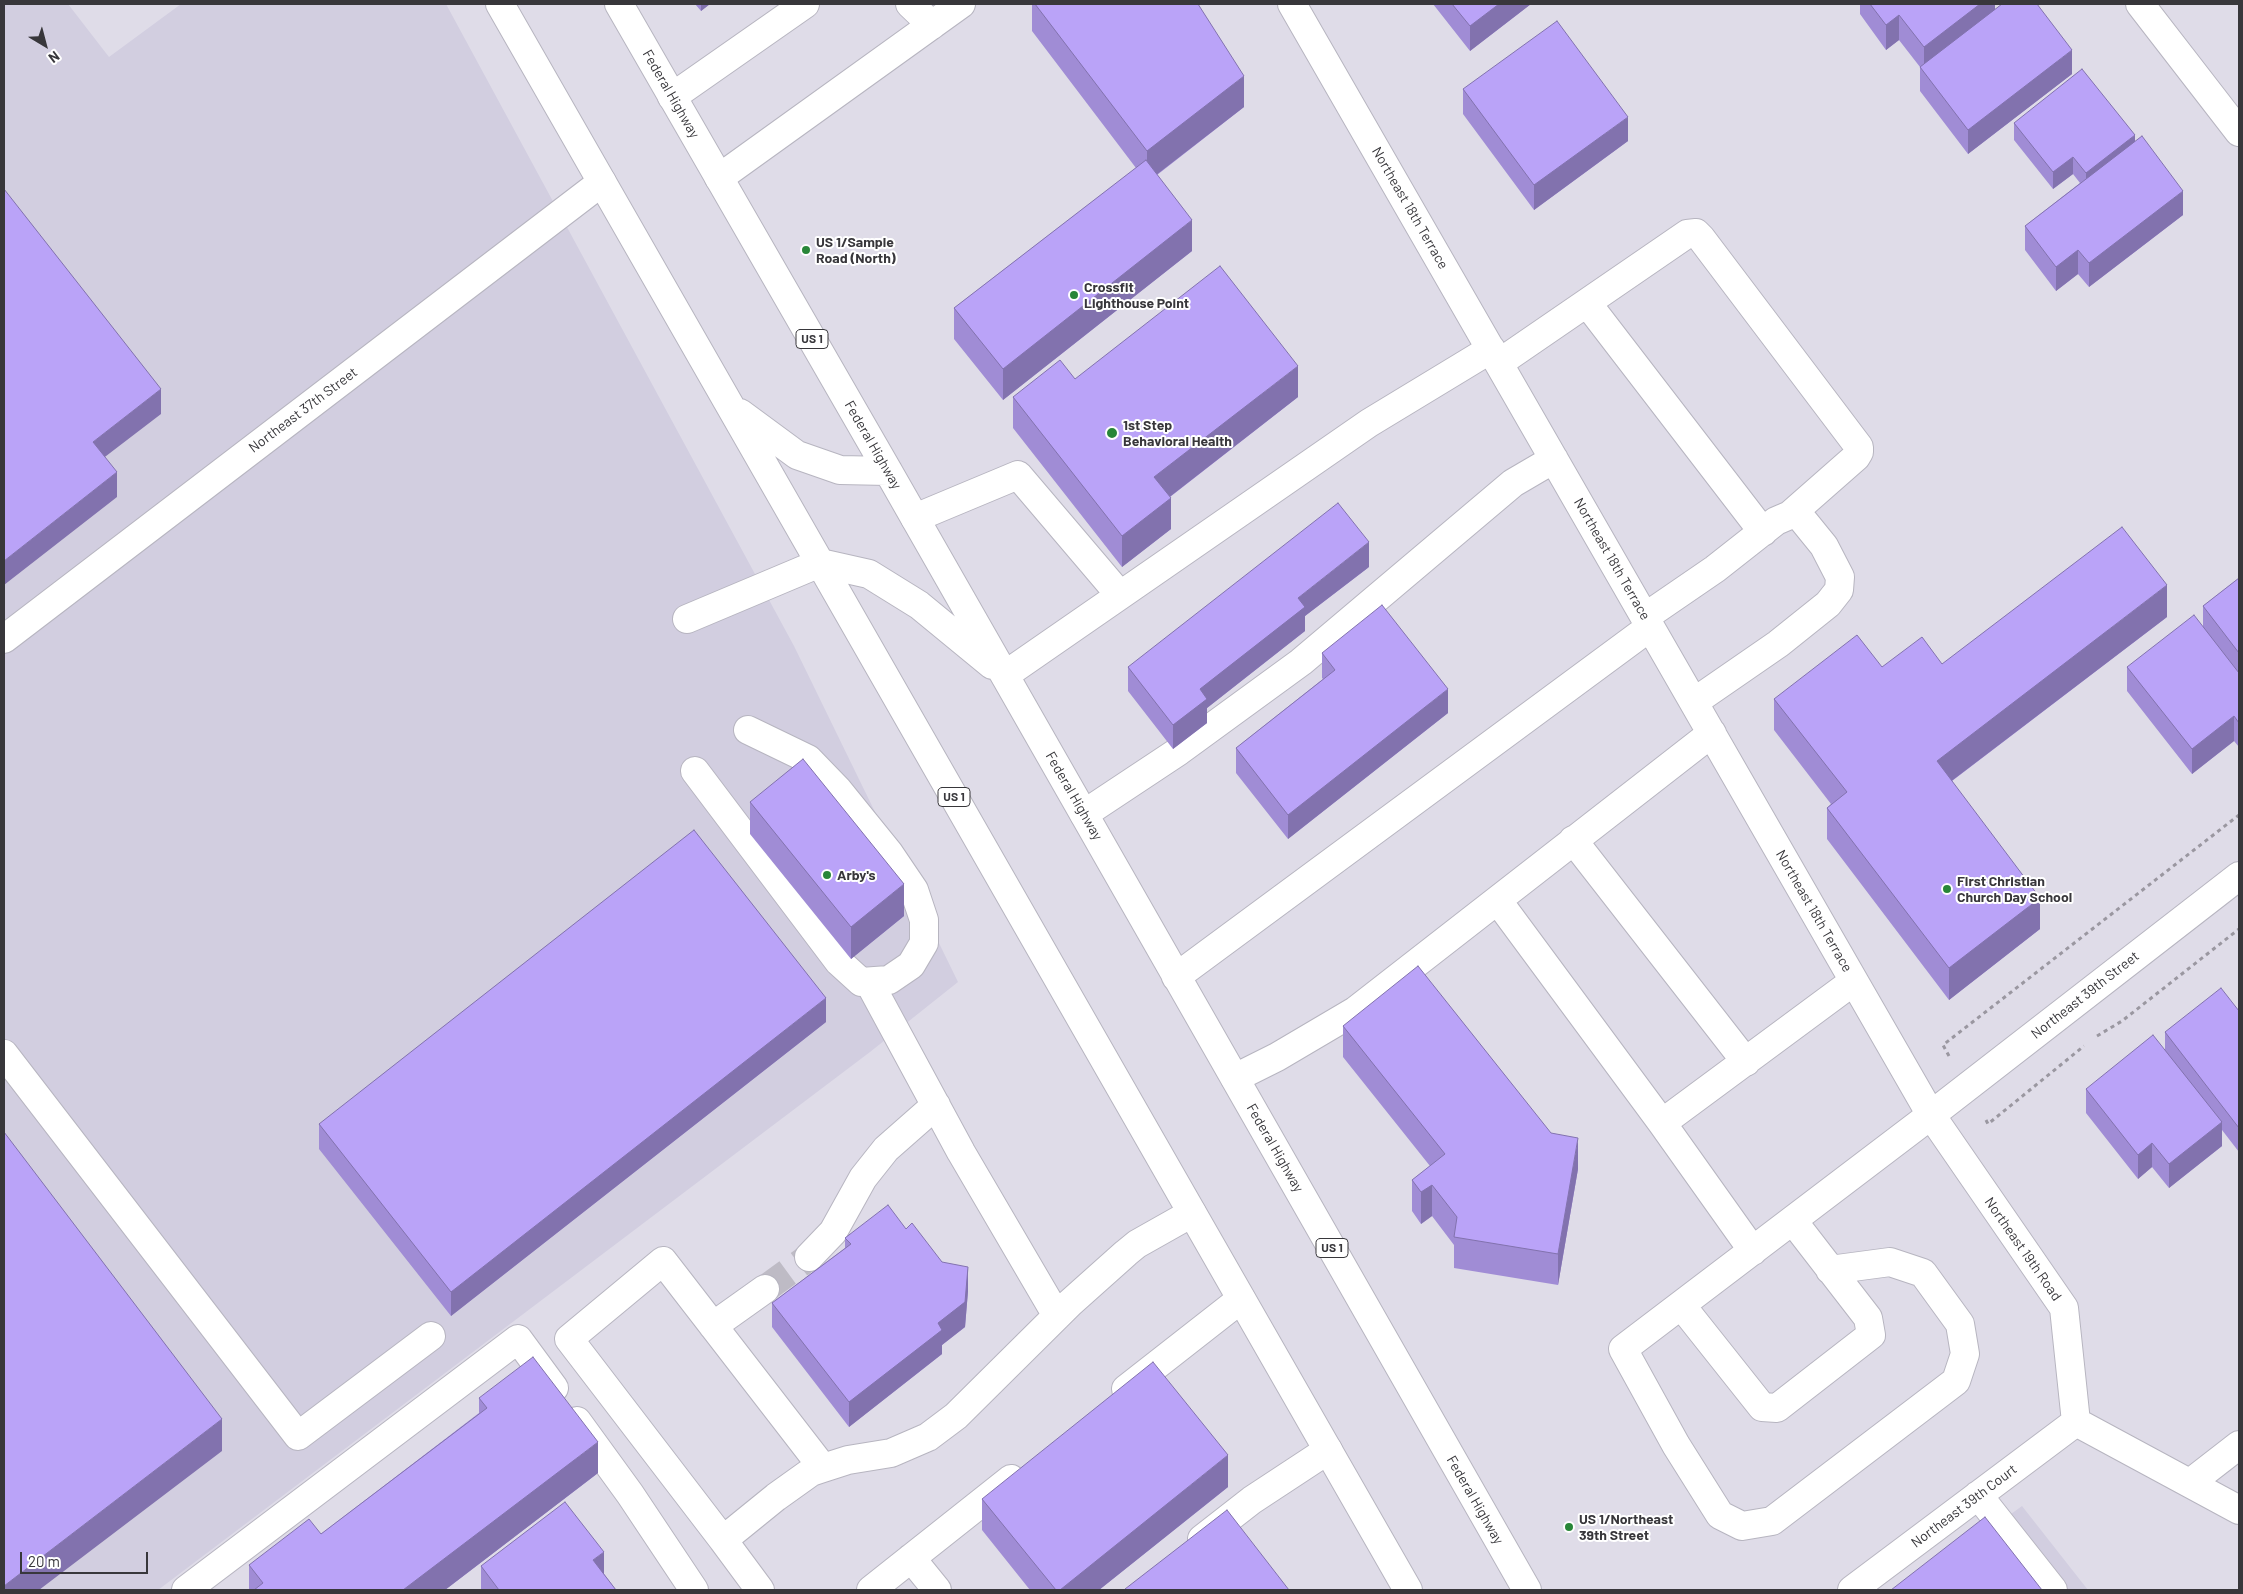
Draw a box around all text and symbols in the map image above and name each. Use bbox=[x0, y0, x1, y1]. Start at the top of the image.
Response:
north arrow bbox=[20, 20, 70, 70]
street label: Federal Highway bbox=[639, 47, 703, 141]
text: N bbox=[45, 48, 63, 67]
street label: Northeast 18th Terrace bbox=[1368, 144, 1452, 272]
place label: US 1/Sample Road (North) bbox=[816, 234, 896, 266]
marker: US 1/Sample Road (North) bbox=[800, 244, 812, 256]
place label: Crossfit Lighthouse Point bbox=[1084, 279, 1189, 312]
marker: Crossfit Lighthouse Point bbox=[1068, 289, 1080, 301]
road number: US 1 bbox=[796, 329, 828, 348]
street label: Northeast 37th Street bbox=[245, 364, 361, 456]
street label: Federal Highway bbox=[841, 398, 905, 492]
place label: 1st Step Behavioral Health bbox=[1123, 417, 1232, 450]
marker: 1st Step Behavioral Health bbox=[1105, 426, 1119, 440]
street label: Northeast 18th Terrace bbox=[1570, 495, 1654, 623]
street label: Federal Highway bbox=[1042, 749, 1106, 843]
road number: US 1 bbox=[938, 788, 970, 806]
street label: Northeast 18th Terrace bbox=[1772, 847, 1856, 975]
place label: Arby's bbox=[837, 867, 875, 883]
marker: Arby's bbox=[821, 869, 833, 881]
place label: First Christian Church Day School bbox=[1957, 873, 2072, 906]
marker: First Christian Church Day School bbox=[1941, 883, 1953, 895]
street label: Northeast 39th Street bbox=[2028, 948, 2142, 1042]
street label: Federal Highway bbox=[1243, 1101, 1307, 1195]
street label: Northeast 19th Road bbox=[1981, 1194, 2065, 1304]
road number: US 1 bbox=[1316, 1238, 1348, 1258]
street label: Federal Highway bbox=[1443, 1453, 1507, 1547]
street label: Northeast 39th Court bbox=[1908, 1461, 2020, 1551]
place label: US 1/Northeast 39th Street bbox=[1579, 1511, 1673, 1544]
marker: US 1/Northeast 39th Street bbox=[1563, 1521, 1575, 1533]
scale bar bbox=[22, 1542, 150, 1574]
text: 20 m bbox=[28, 1552, 60, 1570]

